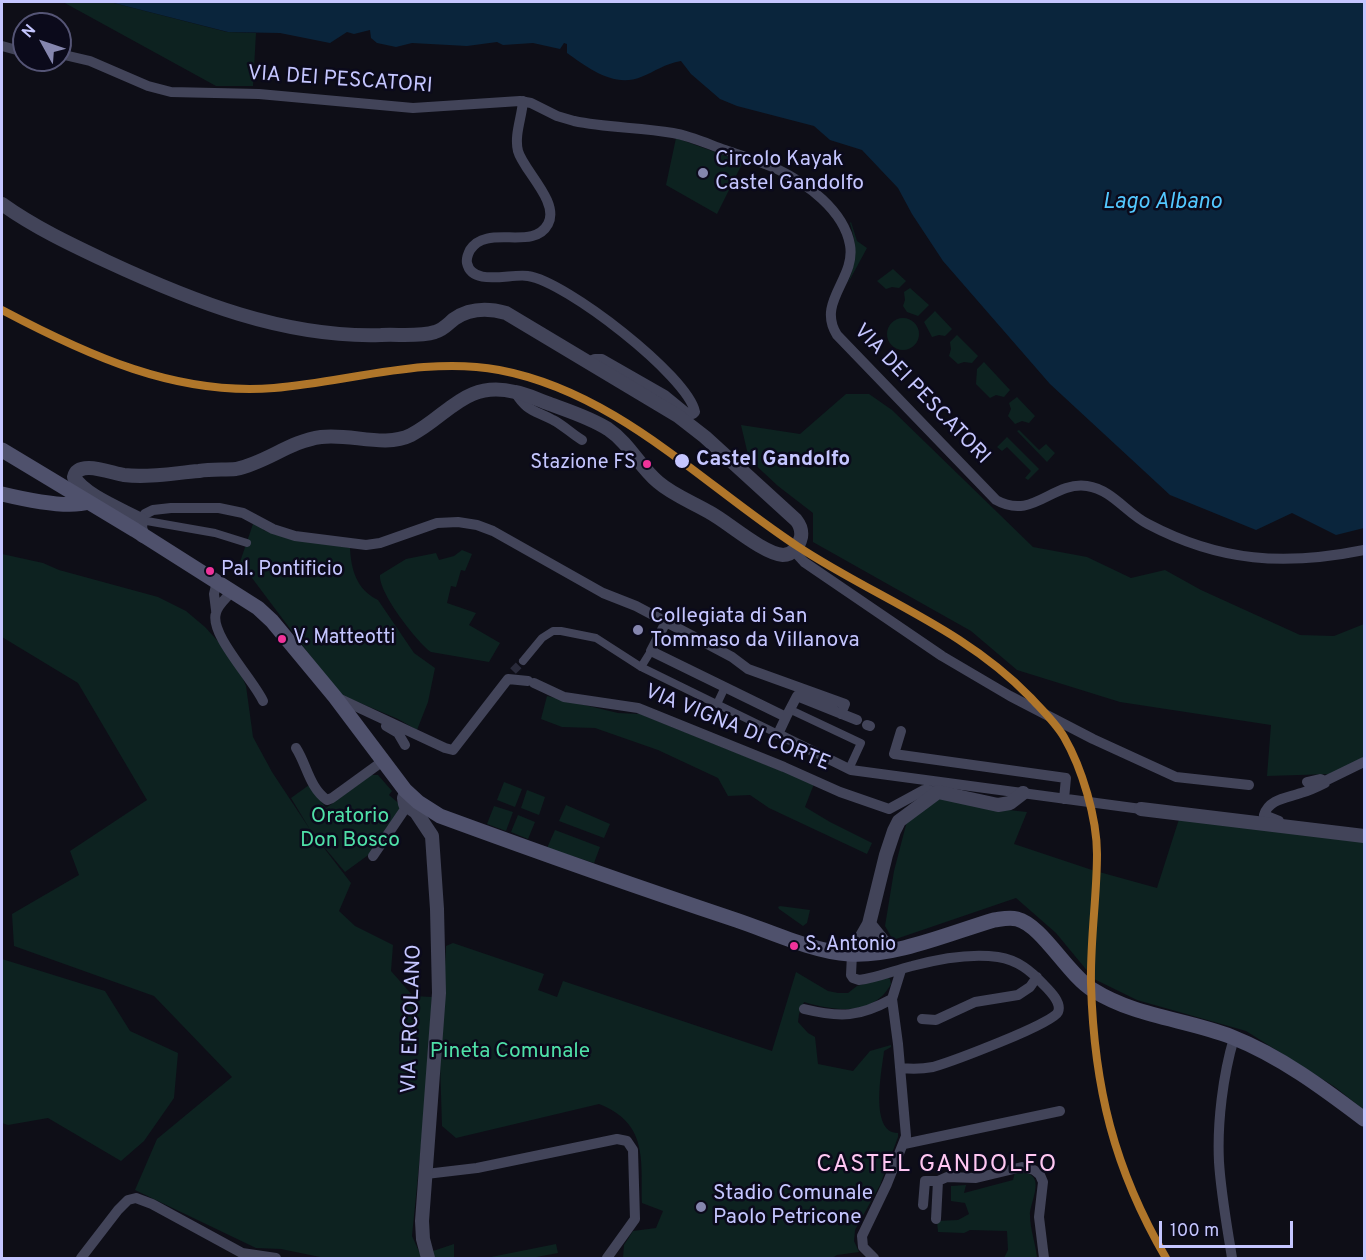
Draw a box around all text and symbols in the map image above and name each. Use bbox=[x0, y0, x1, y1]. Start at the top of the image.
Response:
north arrow bbox=[12, 12, 72, 72]
text: N bbox=[18, 21, 41, 43]
street label: VIA DEI PESCATORI bbox=[247, 62, 433, 100]
place label: Circolo Kayak Castel Gandolfo bbox=[715, 148, 864, 198]
marker: Circolo Kayak Castel Gandolfo bbox=[696, 166, 710, 180]
water label: Lago Albano bbox=[1102, 191, 1222, 217]
street label: VIA DEI PESCATORI bbox=[847, 320, 995, 470]
place label: Castel Gandolfo bbox=[696, 448, 850, 474]
place label: Stazione FS bbox=[530, 452, 636, 476]
marker: Castel Gandolfo bbox=[673, 452, 691, 470]
marker: Stazione FS bbox=[641, 458, 653, 470]
place label: Pal. Pontificio bbox=[221, 559, 343, 583]
marker: Pal. Pontificio bbox=[204, 565, 216, 577]
place label: Collegiata di San Tommaso da Villanova bbox=[650, 605, 860, 655]
marker: Collegiata di San Tommaso da Villanova bbox=[631, 623, 645, 637]
place label: V. Matteotti bbox=[293, 627, 395, 651]
marker: V. Matteotti bbox=[276, 633, 288, 645]
street label: VIA VIGNA DI CORTE bbox=[641, 680, 833, 778]
park label: Oratorio Don Bosco bbox=[300, 805, 400, 855]
place label: S. Antonio bbox=[805, 934, 896, 958]
marker: S. Antonio bbox=[788, 940, 800, 952]
street label: VIA ERCOLANO bbox=[398, 944, 428, 1094]
park label: Pineta Comunale bbox=[430, 1040, 590, 1066]
district label: CASTEL GANDOLFO bbox=[816, 1152, 1058, 1180]
place label: Stadio Comunale Paolo Petricone bbox=[713, 1182, 873, 1232]
marker: Stadio Comunale Paolo Petricone bbox=[694, 1200, 708, 1214]
scale bar bbox=[1162, 1209, 1296, 1247]
text: 100 m bbox=[1170, 1220, 1219, 1243]

